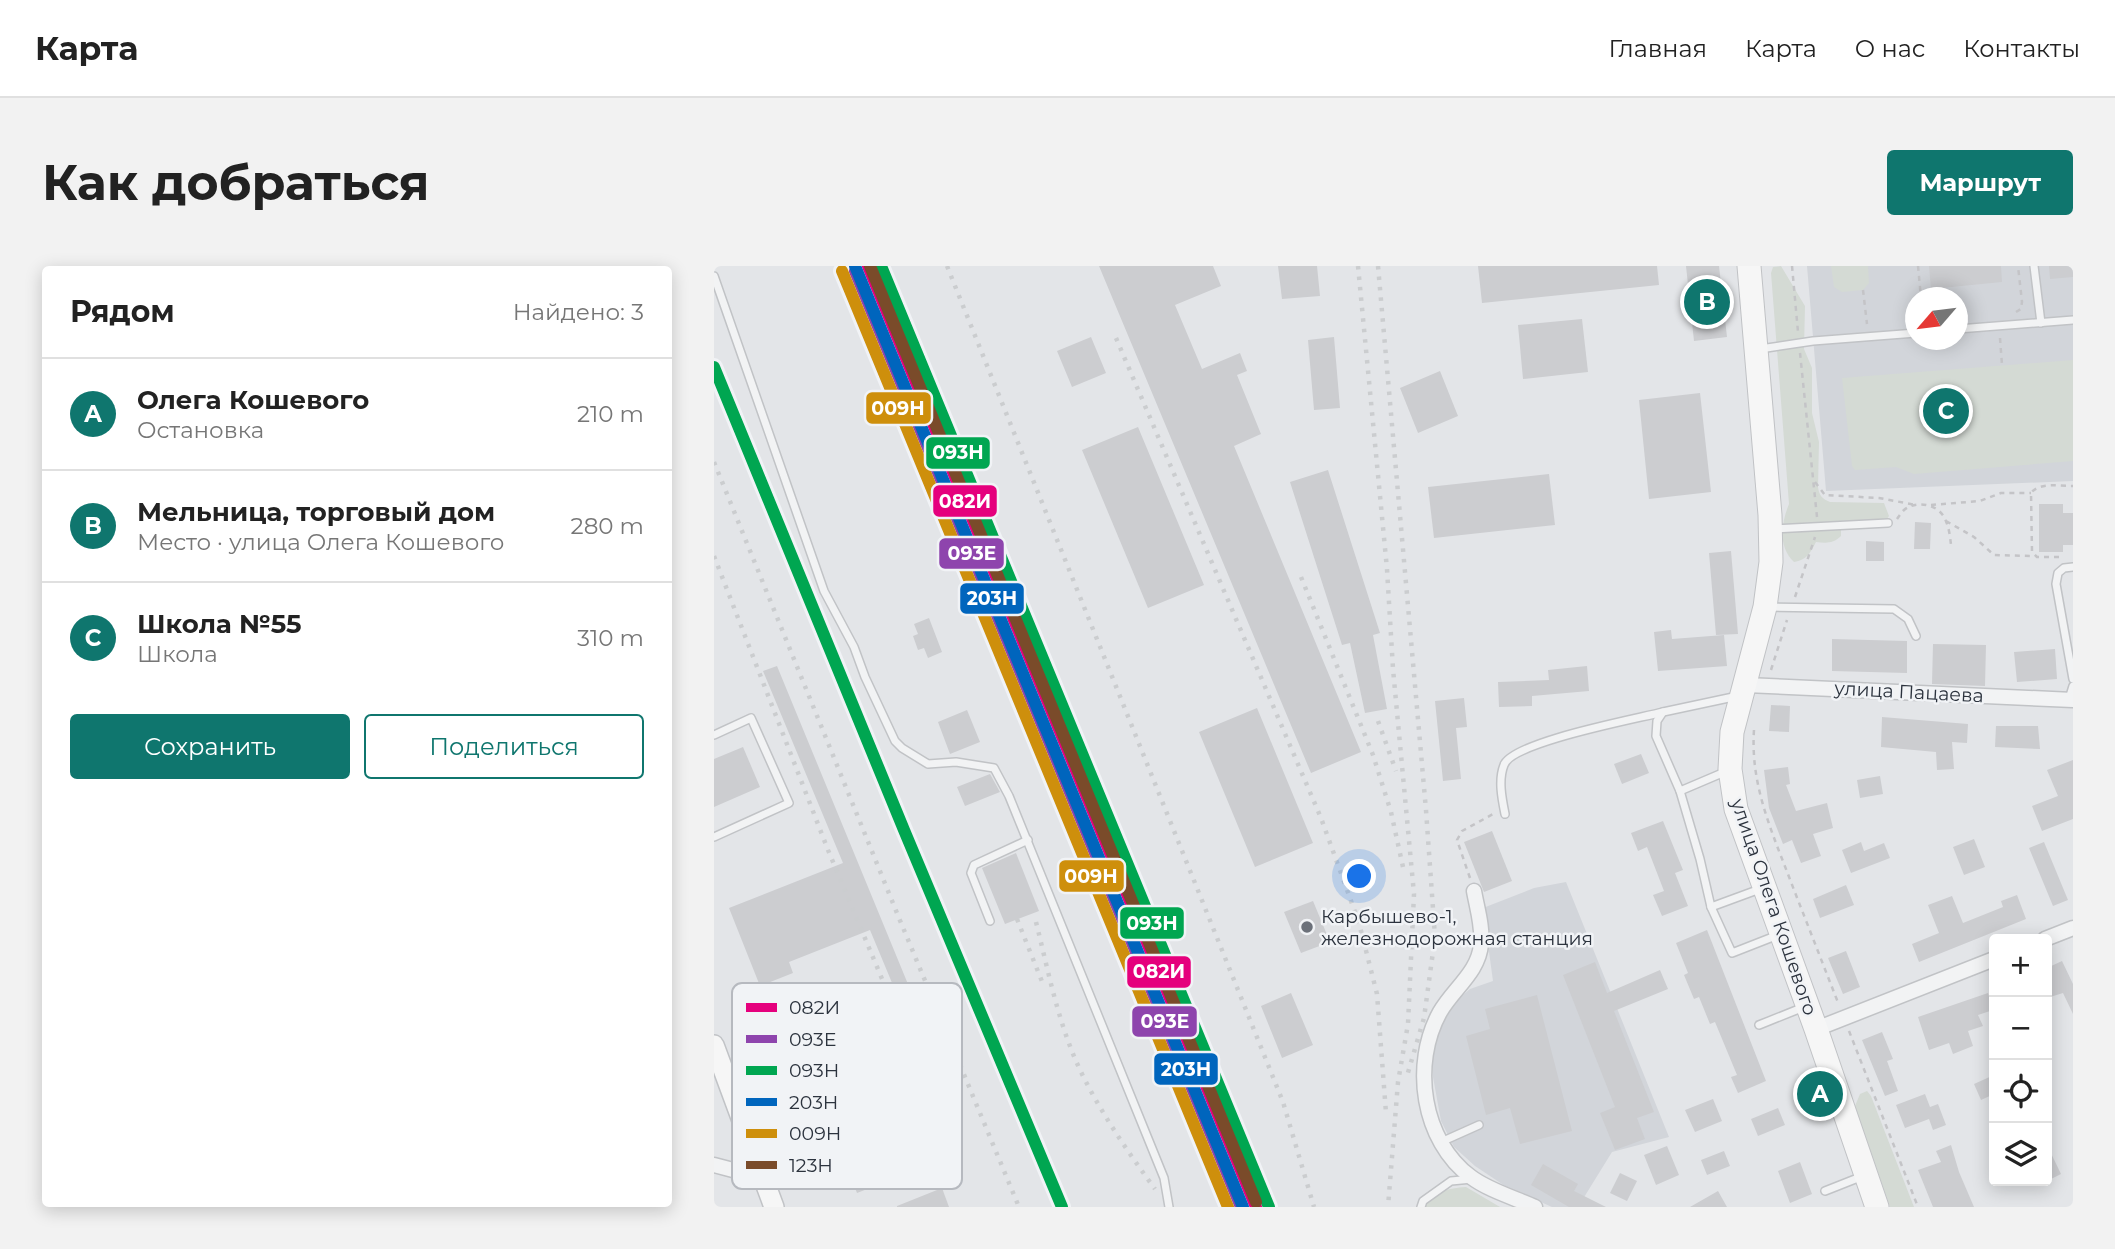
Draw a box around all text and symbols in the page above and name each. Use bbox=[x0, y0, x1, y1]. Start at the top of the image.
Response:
text: Карта bbox=[35, 28, 138, 68]
text: Главная bbox=[1609, 34, 1707, 63]
text: Карта bbox=[1745, 34, 1817, 63]
text: О нас bbox=[1855, 34, 1925, 63]
text: Контакты bbox=[1963, 34, 2080, 63]
button: Маршрут bbox=[1887, 150, 2073, 215]
text: Как добраться bbox=[42, 153, 430, 212]
pin: B bbox=[1684, 276, 1730, 328]
north arrow bbox=[1905, 287, 1968, 350]
text: Рядом bbox=[70, 293, 175, 330]
text: Найдено: 3 bbox=[513, 298, 644, 326]
text: Олега Кошевого bbox=[137, 384, 369, 416]
pin: C bbox=[1923, 385, 1969, 437]
line badge: 009Н bbox=[865, 391, 932, 425]
text: 009Н bbox=[871, 397, 925, 420]
text: A bbox=[84, 400, 102, 428]
text: 210 m bbox=[577, 400, 644, 428]
text: Остановка bbox=[137, 416, 264, 444]
line badge: 093Н bbox=[925, 436, 991, 470]
text: 093Н bbox=[932, 441, 984, 464]
line badge: 082И bbox=[932, 484, 998, 518]
text: 082И bbox=[939, 490, 991, 513]
text: Мельница, торговый дом bbox=[137, 496, 495, 528]
text: B bbox=[84, 512, 102, 540]
text: 280 m bbox=[571, 512, 644, 540]
text: Место · улица Олега Кошевого bbox=[137, 528, 504, 556]
line badge: 093Е bbox=[938, 537, 1005, 570]
text: 093Е bbox=[948, 542, 996, 565]
line badge: 203Н bbox=[959, 582, 1025, 615]
text: 203Н bbox=[967, 587, 1017, 610]
text: Школа №55 bbox=[137, 608, 301, 640]
text: C bbox=[85, 624, 101, 652]
text: 310 m bbox=[577, 624, 644, 652]
text: Школа bbox=[137, 640, 218, 668]
street label: улица Пацаева bbox=[1833, 677, 1984, 707]
button: Сохранить bbox=[70, 714, 350, 779]
button: Поделиться bbox=[364, 714, 644, 779]
street label: улица Олега Кошевого bbox=[1726, 795, 1822, 1018]
line badge: 009Н bbox=[1058, 859, 1125, 893]
your location bbox=[1342, 859, 1376, 893]
text: 009Н bbox=[1064, 865, 1118, 888]
place label: Карбышево-1, железнодорожная станция bbox=[1321, 905, 1593, 950]
line badge: 093Н bbox=[1119, 906, 1185, 940]
text: 093Н bbox=[1126, 912, 1178, 935]
marker: Карбышево-1, железнодорожная станция bbox=[1299, 919, 1315, 935]
map controls bbox=[1989, 934, 2052, 1186]
button: + bbox=[1989, 934, 2052, 997]
line badge: 082И bbox=[1126, 955, 1192, 989]
text: 082И bbox=[1133, 960, 1185, 983]
legend bbox=[732, 983, 962, 1189]
text: 082И bbox=[789, 996, 840, 1019]
button: − bbox=[1989, 997, 2052, 1060]
line badge: 093Е bbox=[1131, 1005, 1198, 1038]
text: 093Е bbox=[1141, 1010, 1189, 1033]
text: 093Е bbox=[789, 1028, 836, 1051]
line badge: 203Н bbox=[1153, 1052, 1219, 1086]
text: 203Н bbox=[1161, 1058, 1211, 1081]
text: 093Н bbox=[789, 1059, 839, 1082]
button: locate bbox=[1989, 1060, 2052, 1123]
pin: A bbox=[1797, 1068, 1843, 1120]
text: 203Н bbox=[789, 1091, 838, 1114]
text: 009Н bbox=[789, 1122, 841, 1145]
button: layers bbox=[1989, 1123, 2052, 1186]
text: 123Н bbox=[789, 1154, 833, 1177]

